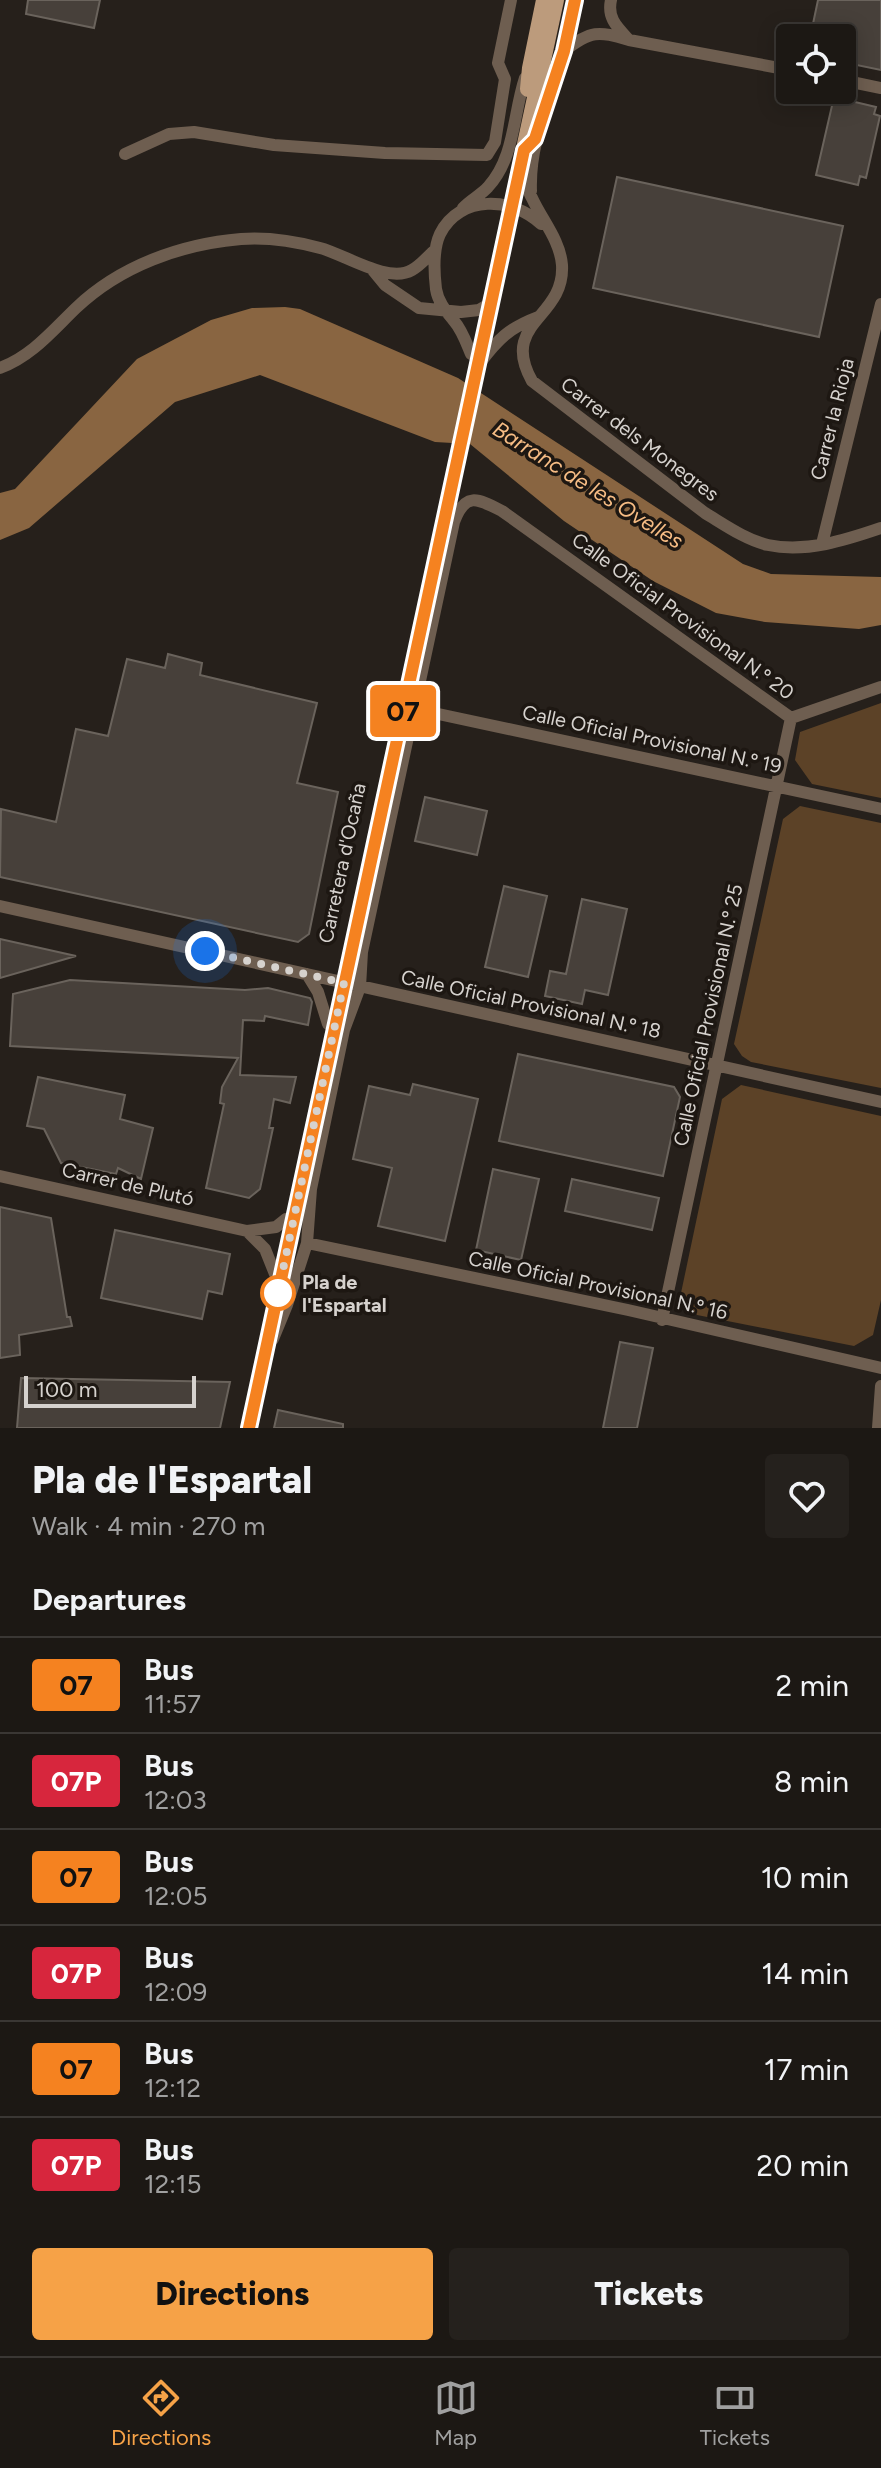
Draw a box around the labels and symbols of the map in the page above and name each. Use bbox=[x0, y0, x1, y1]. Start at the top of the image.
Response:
street label: Carrer la Rioja bbox=[805, 356, 859, 482]
street label: Carrer dels Monegres bbox=[556, 372, 724, 506]
water label: Barranc de les Ovelles bbox=[488, 415, 688, 555]
street label: Calle Oficial Provisional N.º 20 bbox=[567, 527, 799, 705]
line badge: 07 bbox=[367, 685, 439, 737]
street label: Calle Oficial Provisional N.º 19 bbox=[520, 700, 784, 778]
street label: Carretera d'Ocaña bbox=[313, 781, 371, 945]
street label: Calle Oficial Provisional N.º 25 bbox=[668, 882, 748, 1148]
your location bbox=[185, 931, 225, 971]
street label: Calle Oficial Provisional N.º 18 bbox=[399, 965, 663, 1043]
street label: Carrer de Plutó bbox=[60, 1157, 196, 1211]
street label: Calle Oficial Provisional N.º 16 bbox=[466, 1246, 730, 1324]
place label: Pla de l'Espartal bbox=[302, 1270, 387, 1317]
marker: Pla de l'Espartal bbox=[261, 1276, 295, 1310]
scale bar bbox=[24, 1372, 196, 1408]

